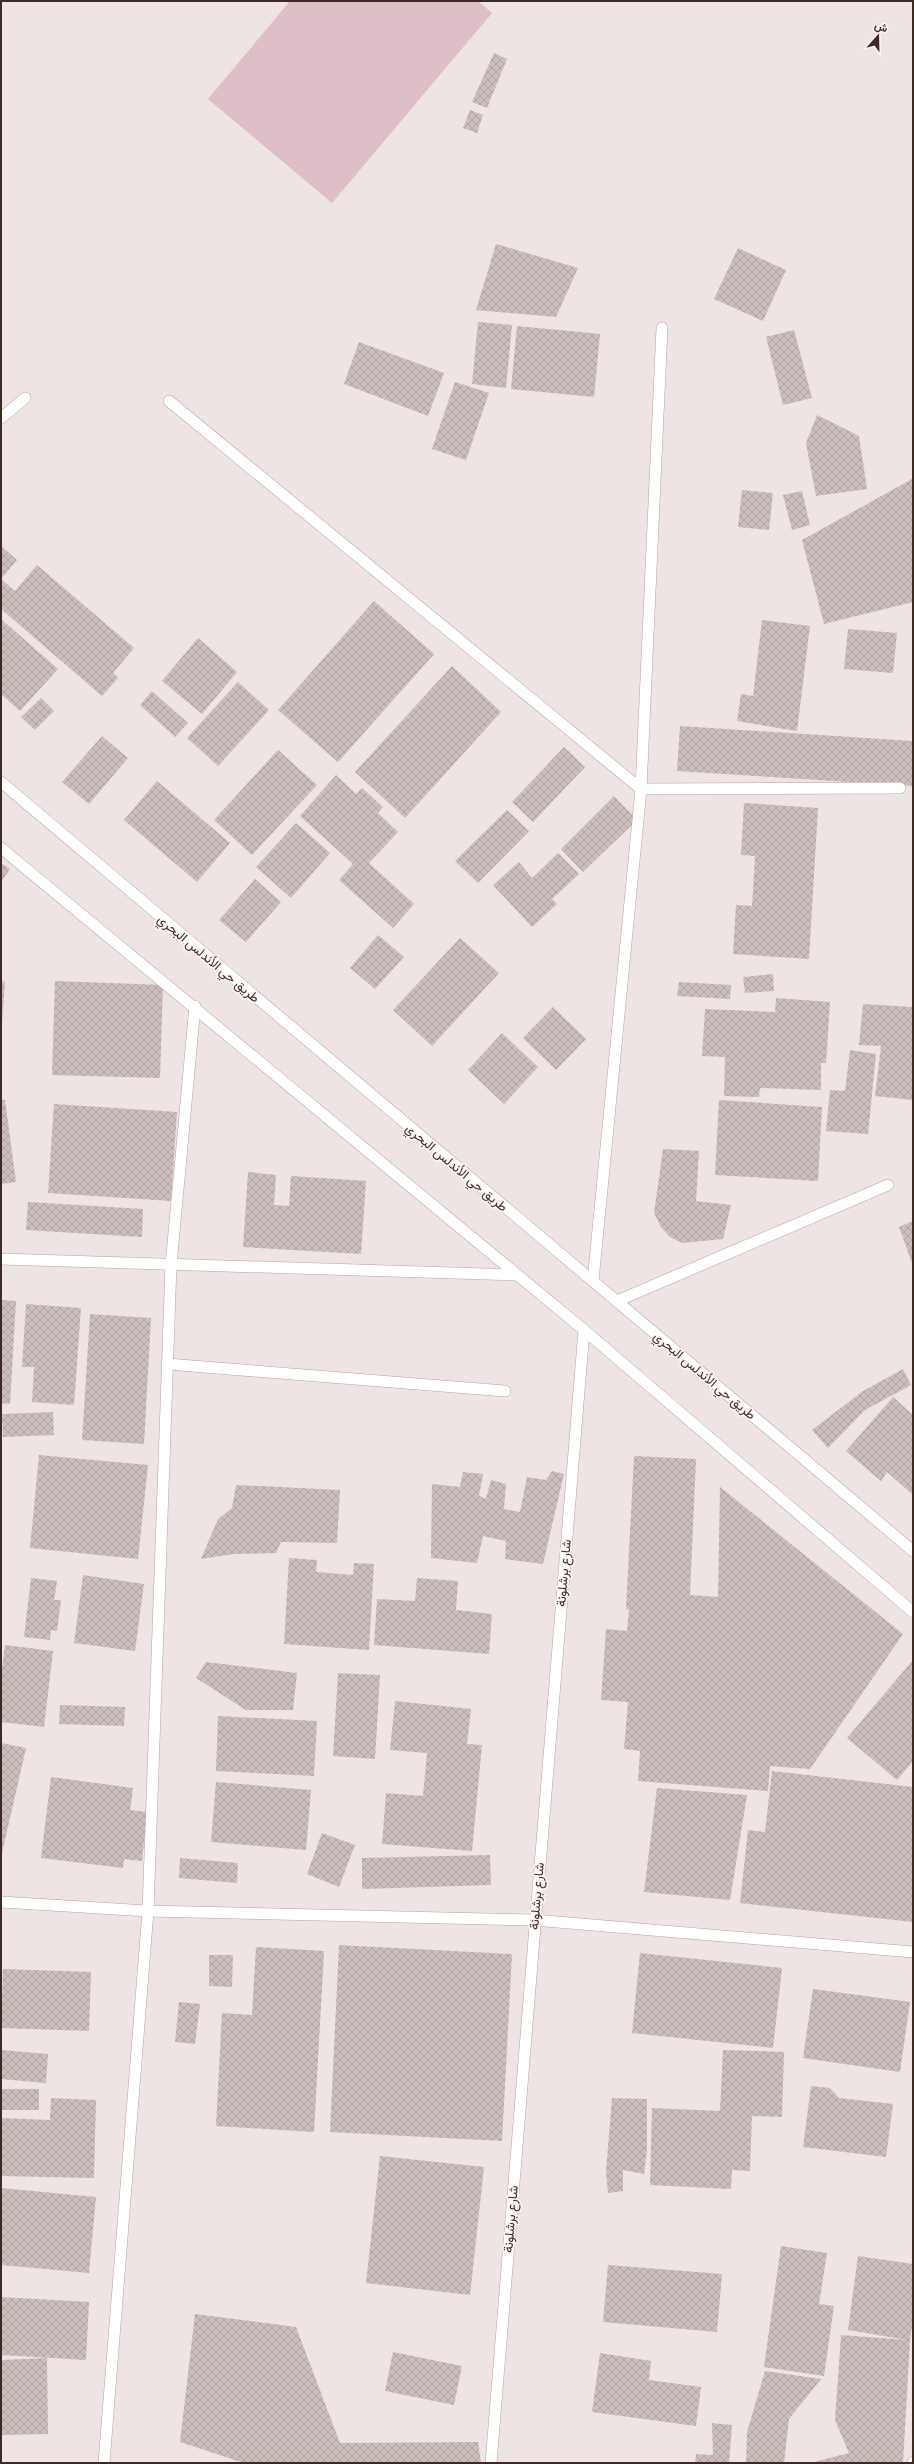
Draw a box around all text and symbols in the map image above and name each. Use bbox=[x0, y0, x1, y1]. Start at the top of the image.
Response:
north arrow bbox=[858, 16, 898, 56]
text: ش bbox=[873, 18, 890, 35]
street label: طريق حي الأندلس البحري bbox=[153, 911, 263, 1008]
street label: طريق حي الأندلس البحري bbox=[401, 1120, 511, 1217]
street label: طريق حي الأندلس البحري bbox=[649, 1328, 759, 1425]
street label: شارع برشلونة bbox=[552, 1539, 576, 1608]
street label: شارع برشلونة bbox=[525, 1862, 549, 1931]
street label: شارع برشلونة bbox=[499, 2185, 523, 2254]

